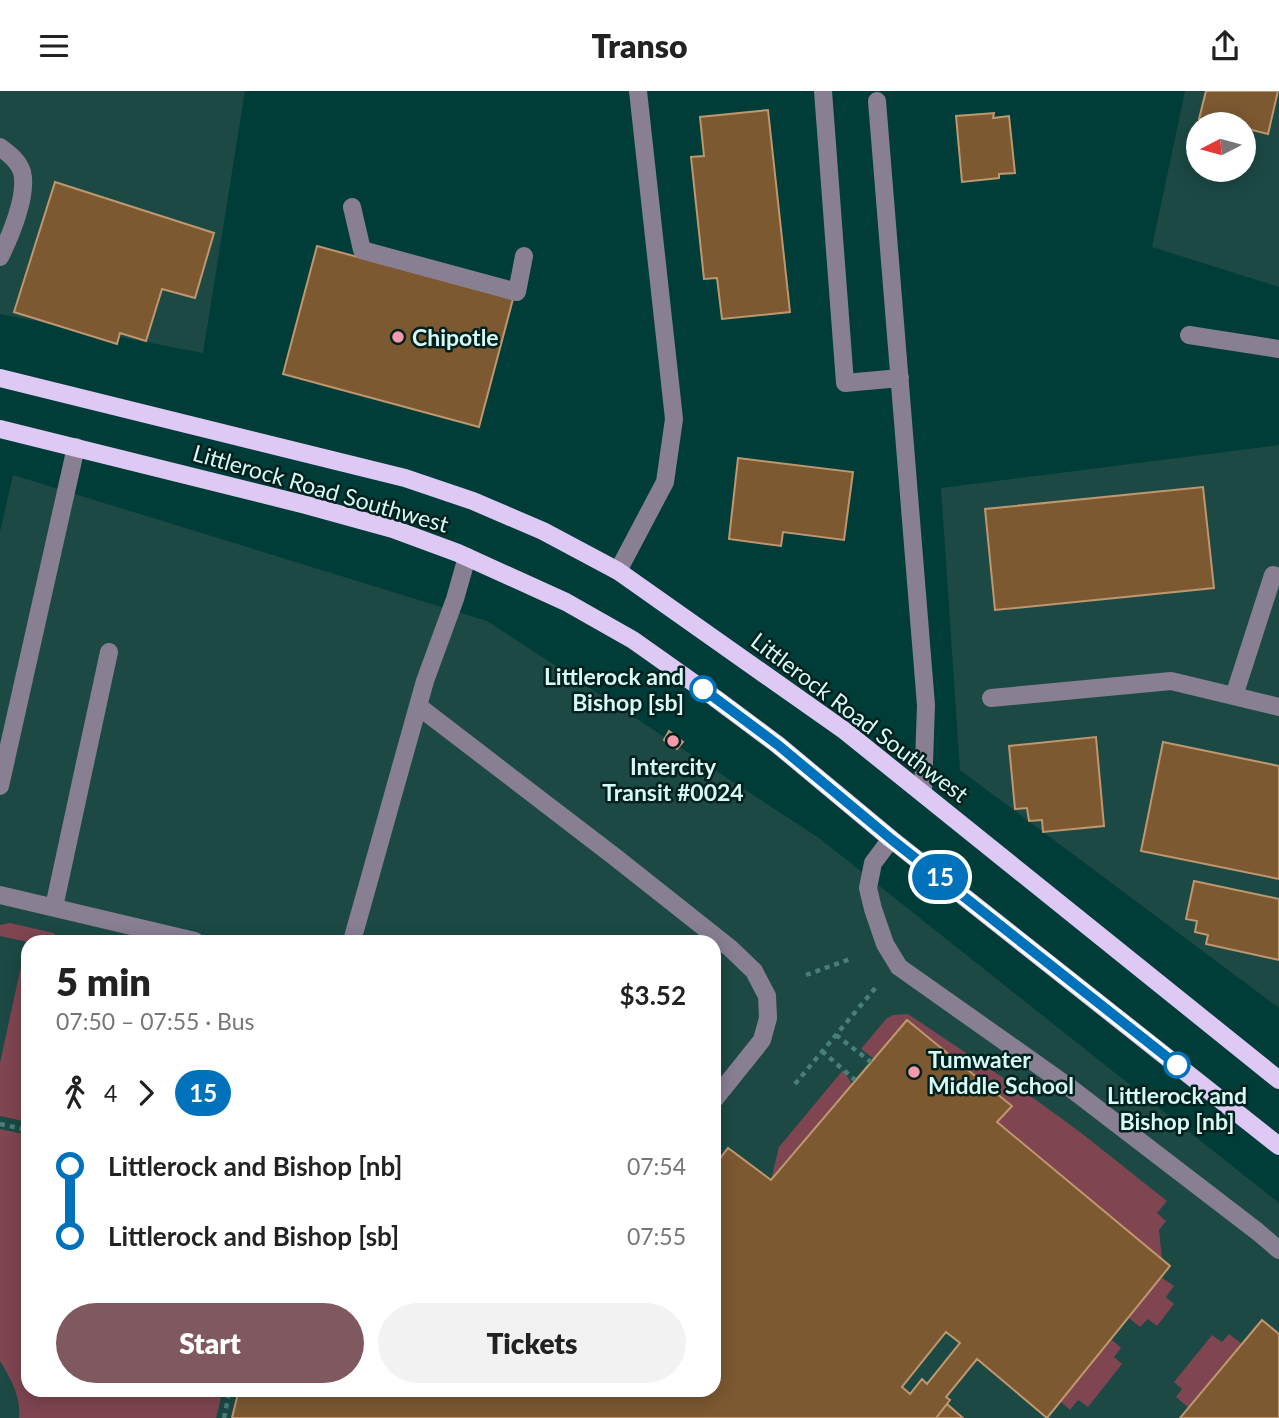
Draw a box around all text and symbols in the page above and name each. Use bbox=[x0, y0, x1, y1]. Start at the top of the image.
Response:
text: Transo bbox=[591, 26, 688, 65]
icon: menu bbox=[35, 27, 73, 65]
icon: share bbox=[1206, 27, 1244, 65]
north arrow bbox=[1186, 112, 1256, 182]
map controls bbox=[1186, 112, 1256, 182]
place label: Chipotle bbox=[412, 323, 499, 351]
marker: Chipotle bbox=[390, 329, 406, 345]
street label: Littlerock Road Southwest bbox=[190, 438, 453, 538]
street label: Littlerock Road Southwest bbox=[746, 626, 975, 808]
place label: Littlerock and Bishop [sb] bbox=[544, 662, 684, 716]
marker: Littlerock and Bishop [sb] bbox=[690, 676, 716, 702]
marker: Intercity Transit #0024 bbox=[665, 733, 681, 749]
place label: Intercity Transit #0024 bbox=[602, 752, 744, 806]
line badge: 15 bbox=[908, 854, 972, 900]
text: 15 bbox=[926, 862, 954, 891]
text: 5 min bbox=[56, 958, 151, 1004]
text: $3.52 bbox=[620, 979, 686, 1011]
text: 07:50 – 07:55 · Bus bbox=[56, 1007, 255, 1035]
place label: Tumwater Middle School bbox=[928, 1045, 1074, 1099]
marker: Littlerock and Bishop [nb] bbox=[1164, 1052, 1190, 1078]
marker: Tumwater Middle School bbox=[906, 1064, 922, 1080]
icon: walk bbox=[56, 1074, 94, 1112]
icon: forward bbox=[127, 1074, 165, 1112]
text: 15 bbox=[189, 1078, 217, 1107]
text: 4 bbox=[104, 1079, 117, 1107]
place label: Littlerock and Bishop [nb] bbox=[1107, 1081, 1247, 1135]
text: Littlerock and Bishop [nb] bbox=[108, 1150, 402, 1182]
text: 07:54 bbox=[627, 1152, 686, 1180]
text: Littlerock and Bishop [sb] bbox=[108, 1220, 399, 1252]
text: 07:55 bbox=[627, 1222, 686, 1250]
button: Start bbox=[56, 1303, 364, 1383]
button: Tickets bbox=[378, 1303, 686, 1383]

